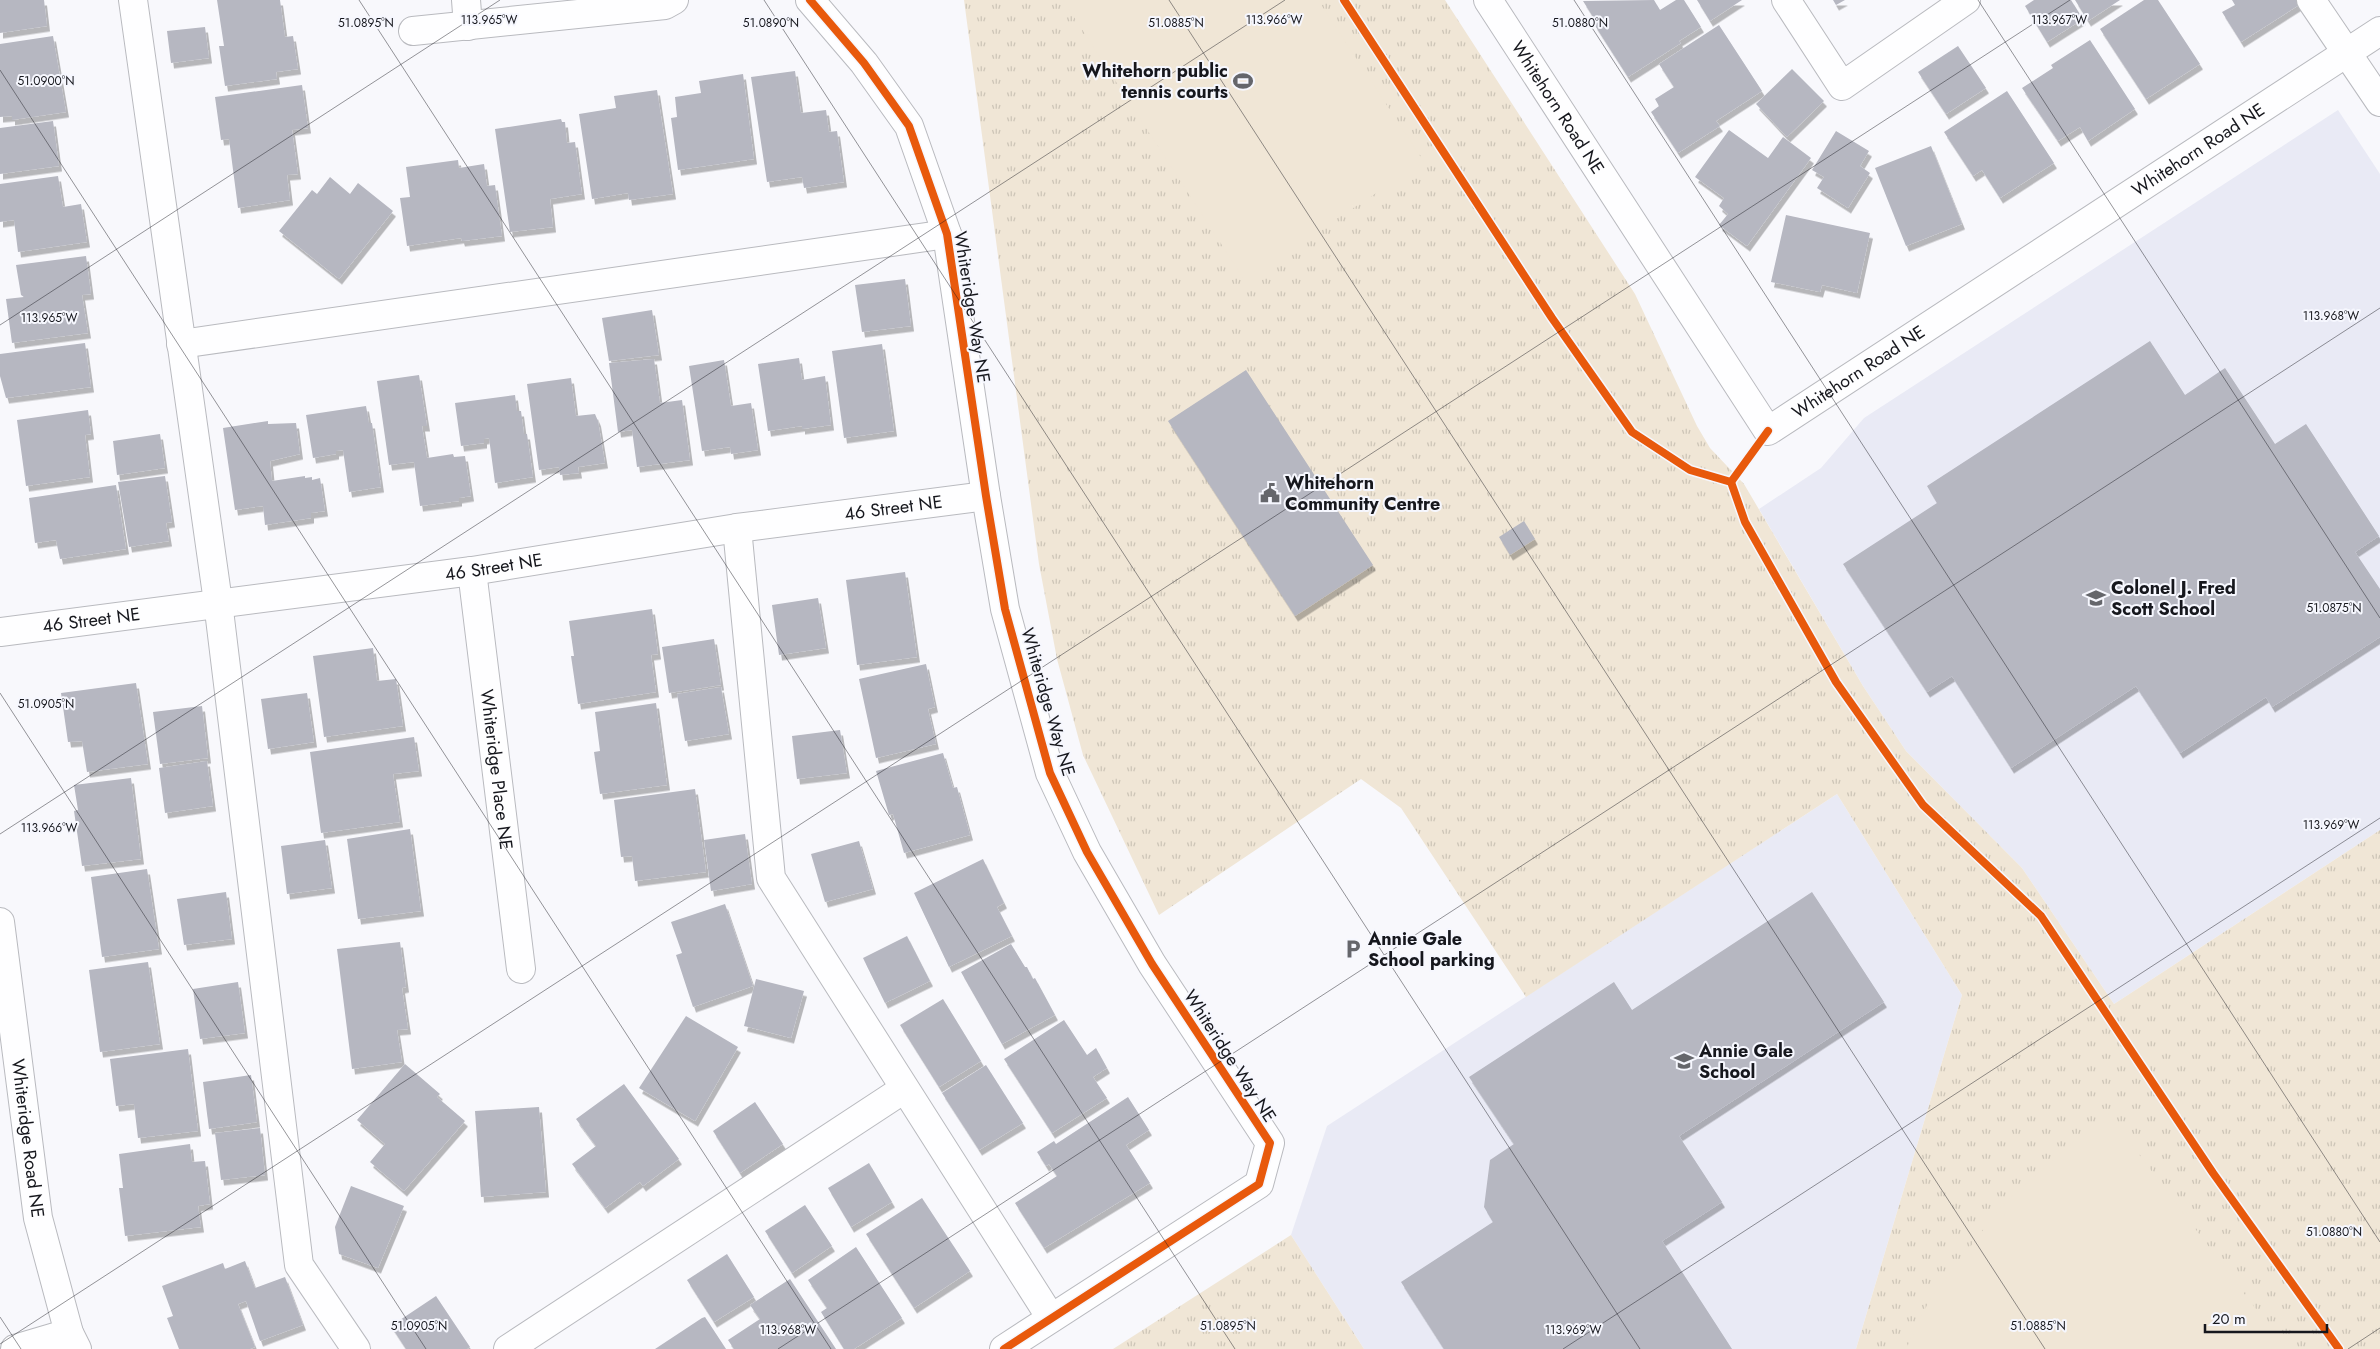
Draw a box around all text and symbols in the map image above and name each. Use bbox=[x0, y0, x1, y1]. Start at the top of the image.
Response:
text: 113.965°W bbox=[461, 11, 517, 29]
text: 113.966°W bbox=[1246, 11, 1302, 29]
text: 113.967°W bbox=[2031, 11, 2087, 29]
text: 51.0895°N bbox=[338, 14, 394, 32]
text: 51.0890°N bbox=[743, 14, 799, 32]
text: 51.0885°N bbox=[1148, 14, 1204, 32]
text: 51.0880°N bbox=[1552, 14, 1608, 32]
street label: Whitehorn Road NE bbox=[1505, 36, 1611, 179]
place label: Whitehorn public tennis courts bbox=[1082, 58, 1228, 105]
sports icon: Whitehorn public tennis courts bbox=[1232, 70, 1254, 92]
text: 51.0900°N bbox=[18, 72, 74, 90]
street label: Whitehorn Road NE bbox=[2127, 97, 2270, 203]
street label: Whiteridge Way NE bbox=[947, 229, 997, 385]
text: 113.968°W bbox=[2303, 307, 2359, 325]
text: 113.965°W bbox=[21, 309, 77, 327]
street label: Whitehorn Road NE bbox=[1787, 319, 1930, 425]
place label: Whitehorn Community Centre bbox=[1285, 470, 1440, 517]
public building icon: Whitehorn Community Centre bbox=[1259, 482, 1281, 504]
street label: 46 Street NE bbox=[843, 489, 944, 527]
street label: 46 Street NE bbox=[443, 547, 545, 587]
place label: Colonel J. Fred Scott School bbox=[2111, 575, 2236, 622]
school or university icon: Colonel J. Fred Scott School bbox=[2085, 587, 2107, 609]
text: 51.0875°N bbox=[2306, 599, 2362, 617]
street label: 46 Street NE bbox=[41, 601, 142, 639]
street label: Whiteridge Way NE bbox=[1014, 625, 1082, 779]
street label: Whiteridge Place NE bbox=[474, 688, 519, 851]
text: 51.0905°N bbox=[18, 695, 74, 713]
text: 113.969°W bbox=[2303, 816, 2359, 834]
text: 113.966°W bbox=[21, 819, 77, 837]
place label: Annie Gale School parking bbox=[1367, 926, 1495, 973]
parking icon: Annie Gale School parking bbox=[1342, 938, 1364, 960]
street label: Whiteridge Way NE bbox=[1177, 985, 1283, 1127]
place label: Annie Gale School bbox=[1698, 1038, 1793, 1085]
school or university icon: Annie Gale School bbox=[1673, 1050, 1695, 1072]
street label: Whiteridge Road NE bbox=[5, 1057, 51, 1219]
text: 51.0880°N bbox=[2306, 1223, 2362, 1241]
scale bar bbox=[2205, 1302, 2328, 1334]
text: 20 m bbox=[2212, 1308, 2246, 1330]
text: 51.0905°N bbox=[391, 1317, 447, 1335]
text: 51.0895°N bbox=[1200, 1317, 1256, 1335]
text: 51.0885°N bbox=[2010, 1317, 2066, 1335]
text: 113.968°W bbox=[760, 1321, 816, 1339]
text: 113.969°W bbox=[1545, 1321, 1601, 1339]

